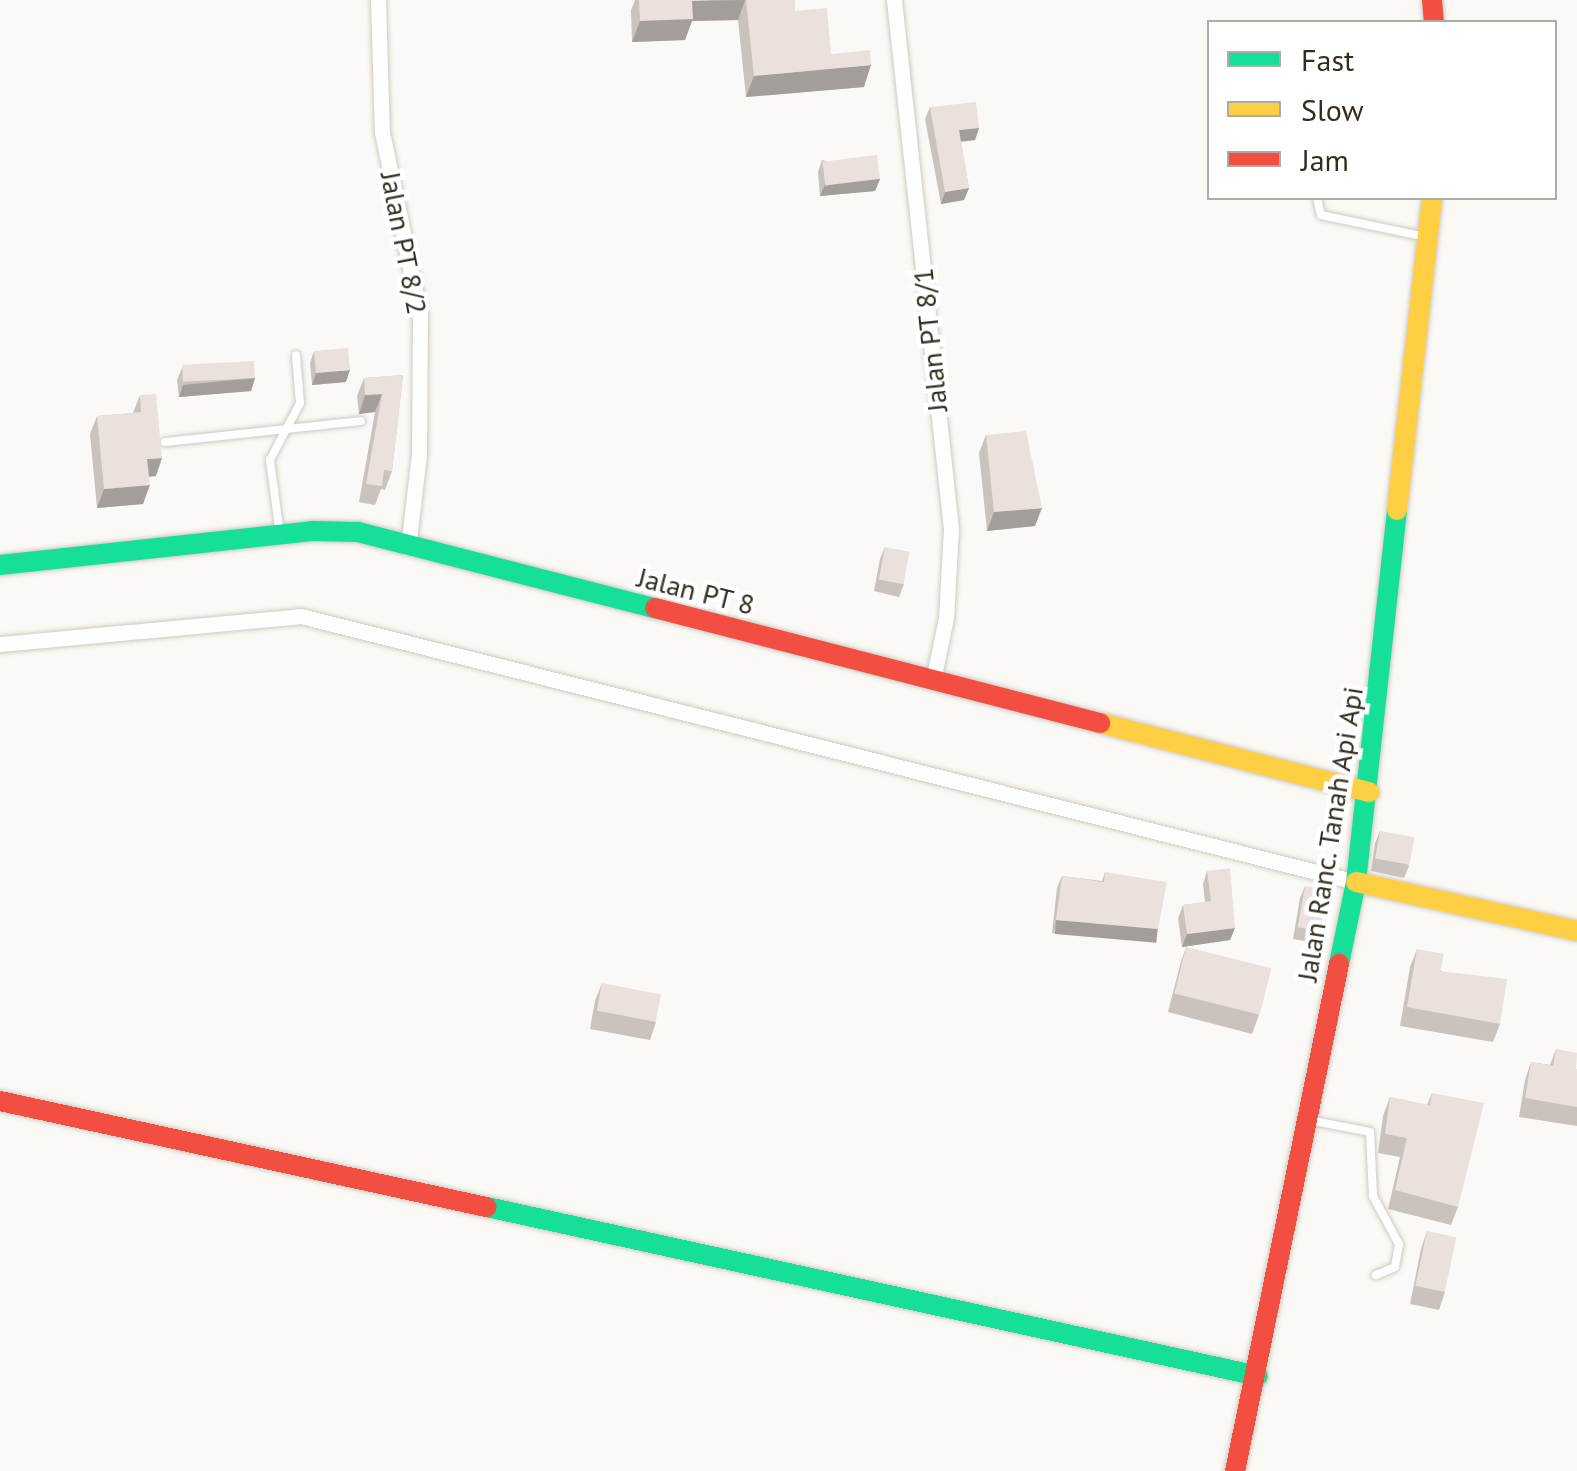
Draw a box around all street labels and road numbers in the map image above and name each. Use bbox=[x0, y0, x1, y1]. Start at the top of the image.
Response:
street label: Jalan PT 8/2 bbox=[374, 168, 434, 318]
street label: Jalan PT 8/1 bbox=[906, 266, 954, 414]
street label: Jalan PT 8 bbox=[634, 560, 758, 622]
street label: Jalan Ranc. Tanah Api Api bbox=[1290, 682, 1370, 986]

